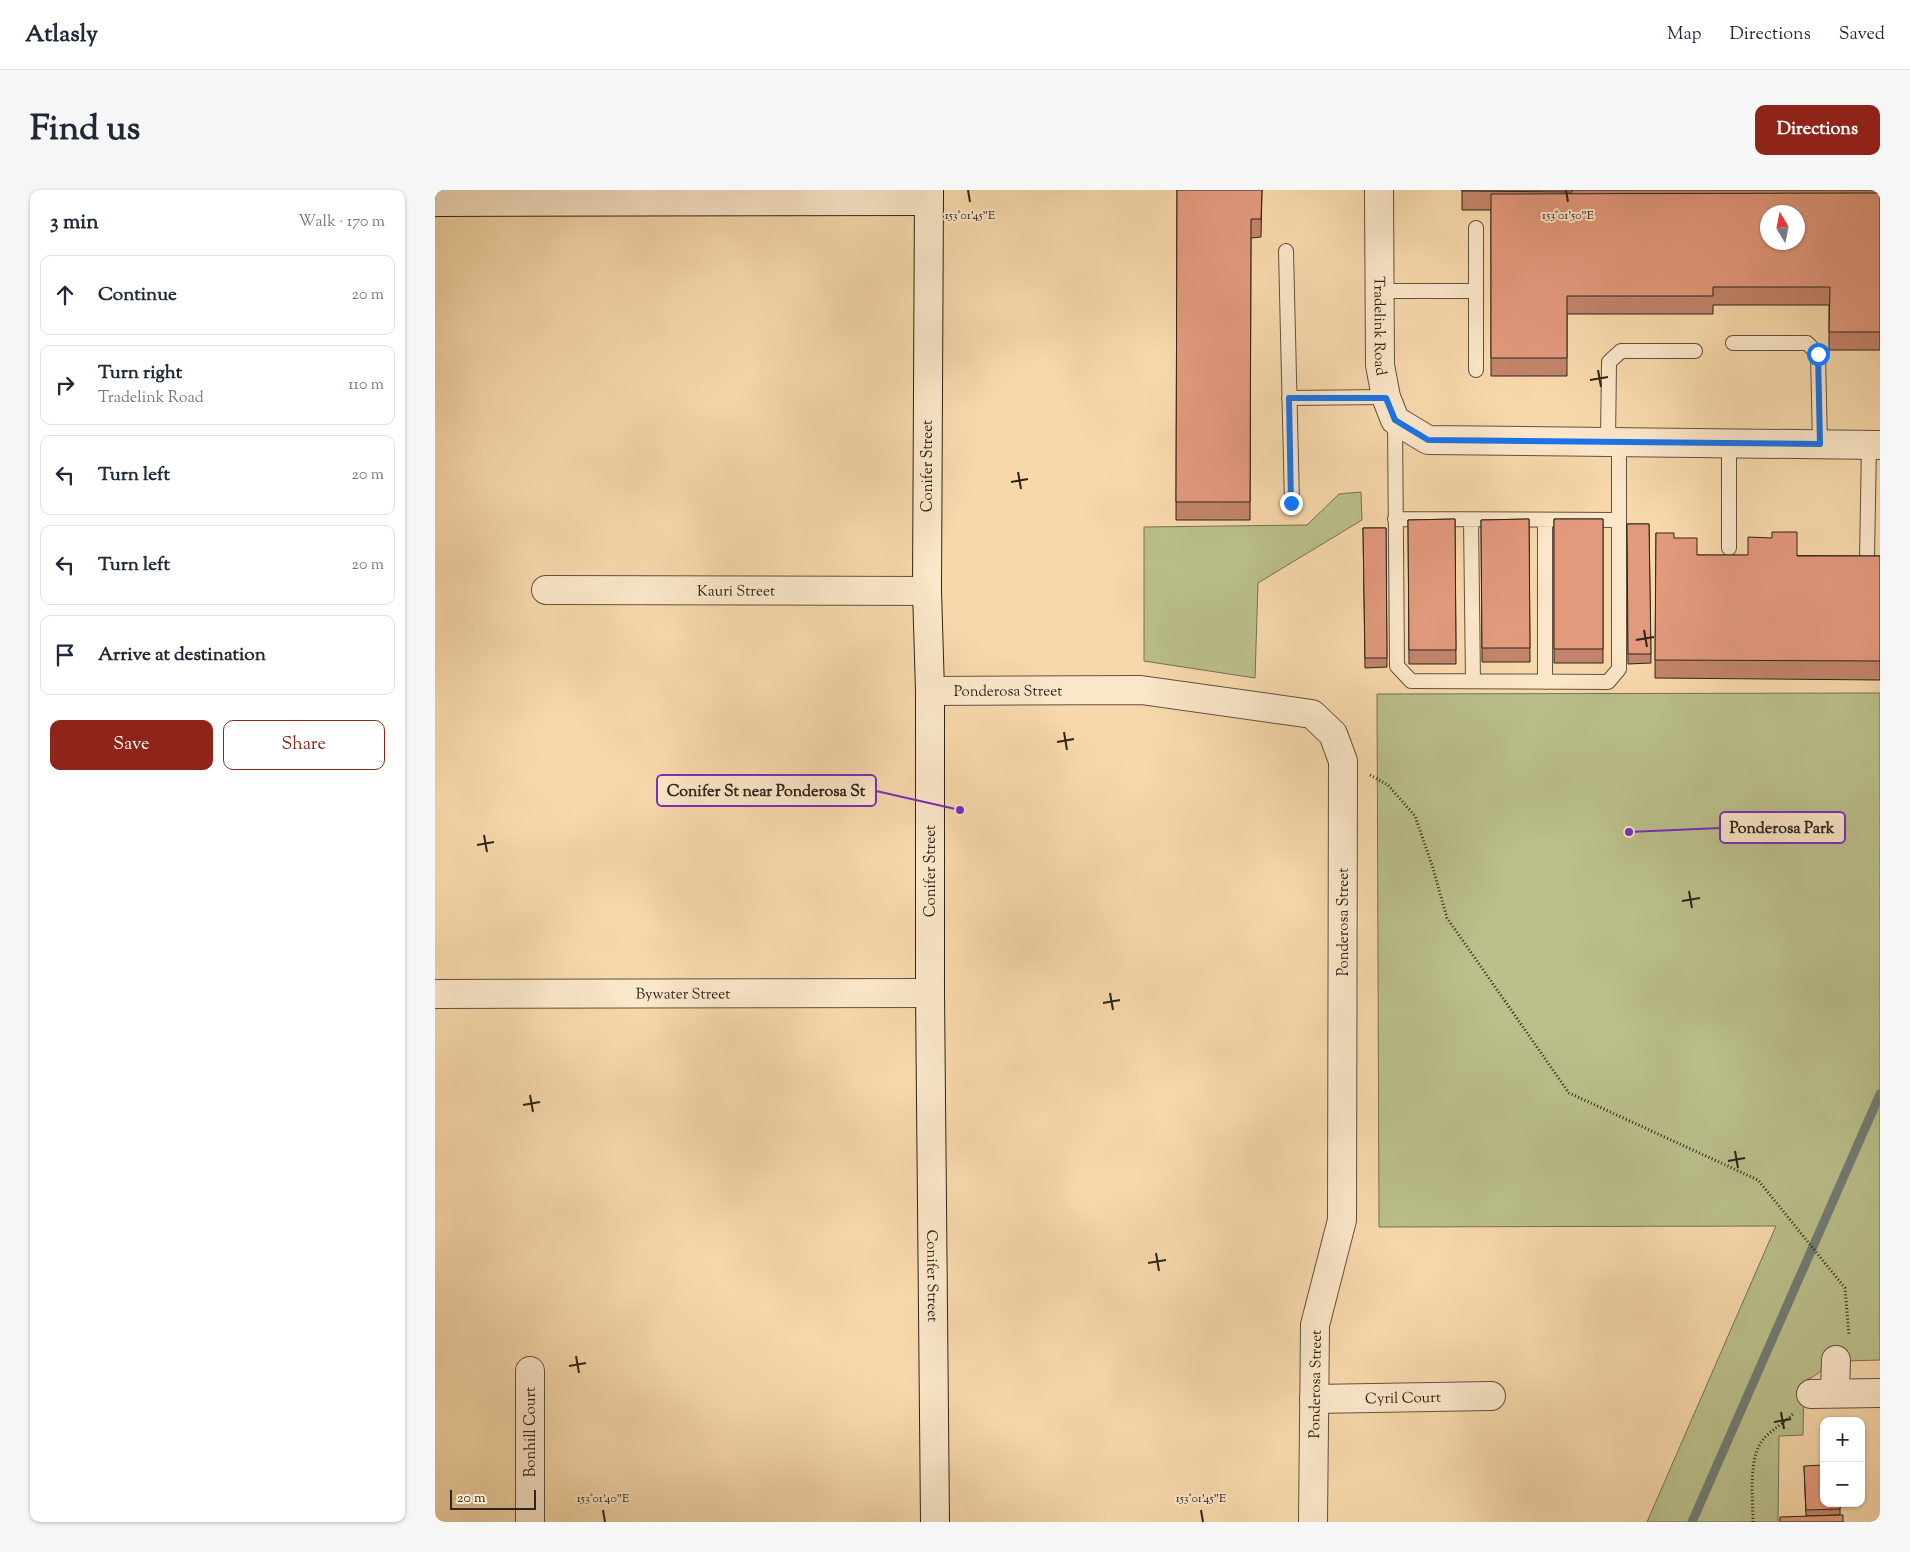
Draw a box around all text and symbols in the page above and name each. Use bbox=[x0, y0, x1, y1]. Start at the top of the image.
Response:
text: Atlasly bbox=[25, 18, 98, 52]
text: Map bbox=[1667, 22, 1702, 48]
text: Directions bbox=[1730, 22, 1811, 48]
text: Saved bbox=[1839, 22, 1885, 48]
text: Find us bbox=[30, 105, 140, 156]
button: Directions bbox=[1755, 105, 1880, 155]
north arrow bbox=[1760, 205, 1805, 250]
text: 153°01'45"E bbox=[945, 207, 996, 225]
text: 153°01'50"E bbox=[1542, 207, 1595, 225]
text: 3 min bbox=[50, 208, 99, 238]
text: Walk · 170 m bbox=[298, 211, 385, 234]
street label: Tradelink Road bbox=[1367, 276, 1391, 378]
icon: ahead bbox=[51, 281, 79, 309]
text: Continue bbox=[98, 282, 177, 309]
text: 20 m bbox=[351, 284, 384, 307]
route start bbox=[1807, 343, 1830, 366]
text: Turn right bbox=[98, 360, 182, 387]
icon: right bbox=[51, 371, 79, 399]
text: 110 m bbox=[348, 374, 384, 397]
text: Tradelink Road bbox=[98, 387, 204, 410]
street label: Conifer Street bbox=[918, 420, 939, 512]
icon: left bbox=[51, 461, 79, 489]
text: Turn left bbox=[98, 462, 170, 489]
text: 20 m bbox=[351, 464, 384, 487]
route end bbox=[1280, 492, 1303, 515]
icon: left bbox=[51, 551, 79, 579]
text: Turn left bbox=[98, 552, 170, 579]
text: 20 m bbox=[351, 554, 384, 577]
street label: Kauri Street bbox=[697, 581, 775, 603]
icon: arrive bbox=[51, 641, 79, 669]
text: Arrive at destination bbox=[98, 642, 266, 669]
street label: Ponderosa Street bbox=[954, 681, 1062, 703]
button: Save bbox=[50, 720, 213, 770]
button: Share bbox=[223, 720, 385, 770]
callout: Conifer St near Ponderosa St bbox=[657, 775, 876, 806]
text: Conifer St near Ponderosa St bbox=[667, 781, 866, 804]
callout: Ponderosa Park bbox=[1720, 812, 1845, 843]
text: Ponderosa Park bbox=[1729, 818, 1835, 841]
street label: Conifer Street bbox=[921, 825, 942, 917]
street label: Ponderosa Street bbox=[1334, 868, 1355, 976]
street label: Bywater Street bbox=[636, 984, 730, 1006]
street label: Conifer Street bbox=[920, 1230, 942, 1322]
street label: Ponderosa Street bbox=[1305, 1330, 1328, 1439]
street label: Bonhill Court bbox=[521, 1387, 542, 1477]
street label: Cyril Court bbox=[1365, 1388, 1441, 1410]
map controls bbox=[1820, 1417, 1865, 1507]
button: + bbox=[1820, 1417, 1865, 1462]
button: − bbox=[1820, 1462, 1865, 1507]
scale bar bbox=[450, 1487, 536, 1510]
text: 20 m bbox=[457, 1489, 486, 1509]
text: 153°01'40"E bbox=[577, 1490, 630, 1508]
text: 153°01'45"E bbox=[1176, 1490, 1227, 1508]

